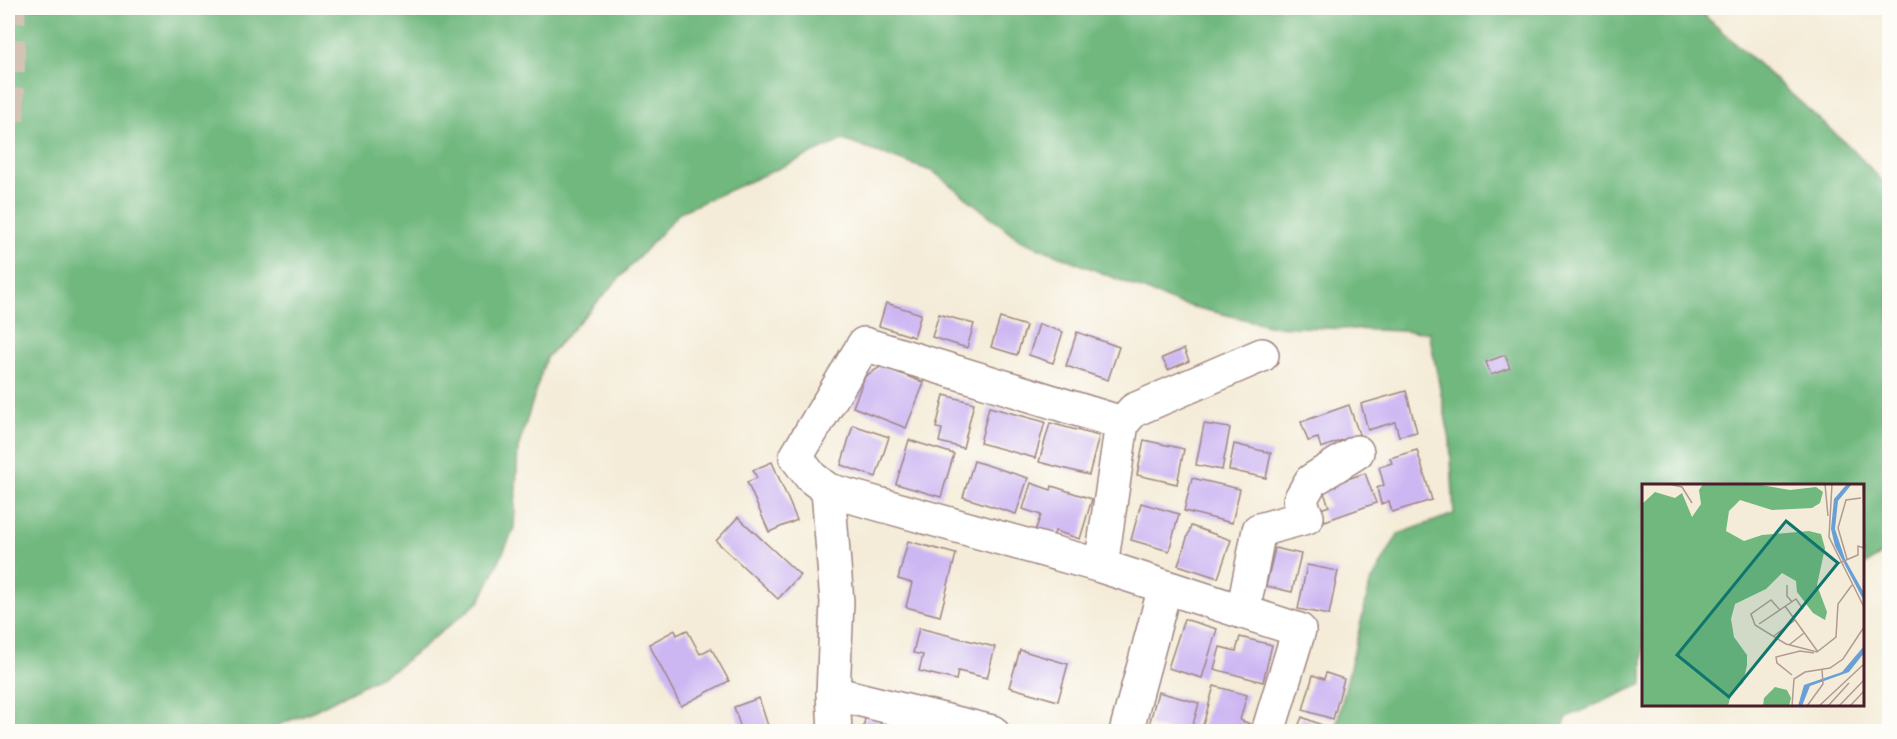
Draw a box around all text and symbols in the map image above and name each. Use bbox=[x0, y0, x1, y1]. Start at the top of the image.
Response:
inset map bbox=[1642, 484, 1864, 706]

